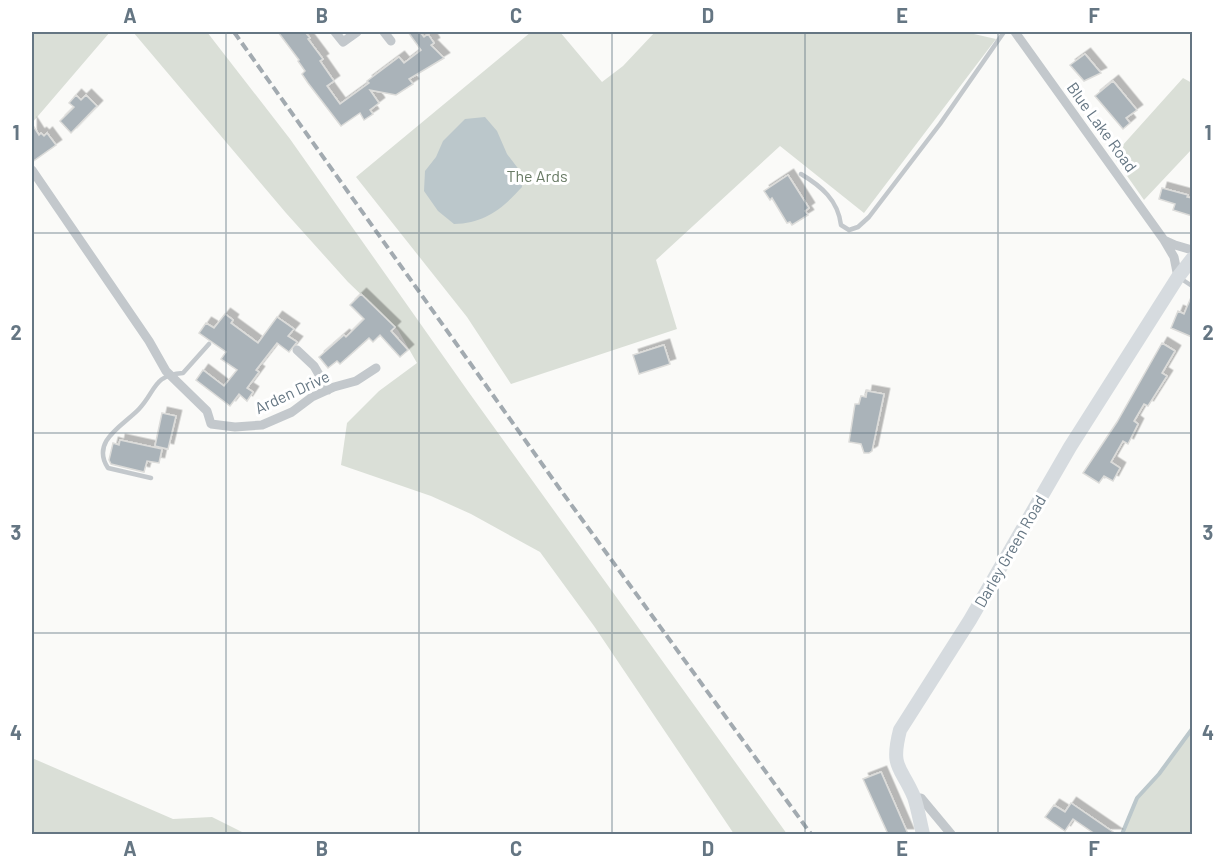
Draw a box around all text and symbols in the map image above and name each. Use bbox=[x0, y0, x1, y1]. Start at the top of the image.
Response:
text: A bbox=[123, 3, 137, 27]
text: B bbox=[316, 3, 328, 27]
text: C bbox=[510, 3, 522, 27]
text: D bbox=[702, 3, 714, 27]
text: E bbox=[896, 3, 908, 27]
text: F bbox=[1088, 3, 1100, 27]
street label: Blue Lake Road bbox=[1064, 78, 1141, 175]
text: 1 bbox=[12, 120, 20, 144]
text: 1 bbox=[1204, 120, 1212, 144]
park label: The Ards bbox=[506, 166, 568, 185]
text: 2 bbox=[10, 320, 22, 344]
text: 2 bbox=[1202, 320, 1214, 344]
street label: Arden Drive bbox=[251, 366, 332, 417]
street label: Darley Green Road bbox=[970, 491, 1049, 610]
text: 3 bbox=[11, 520, 21, 544]
text: 3 bbox=[1203, 520, 1213, 544]
text: 4 bbox=[10, 720, 22, 744]
text: 4 bbox=[1202, 720, 1214, 744]
text: A bbox=[123, 836, 137, 860]
text: B bbox=[316, 836, 328, 860]
text: C bbox=[510, 836, 522, 860]
text: D bbox=[702, 836, 714, 860]
text: E bbox=[896, 836, 908, 860]
text: F bbox=[1088, 836, 1100, 860]

